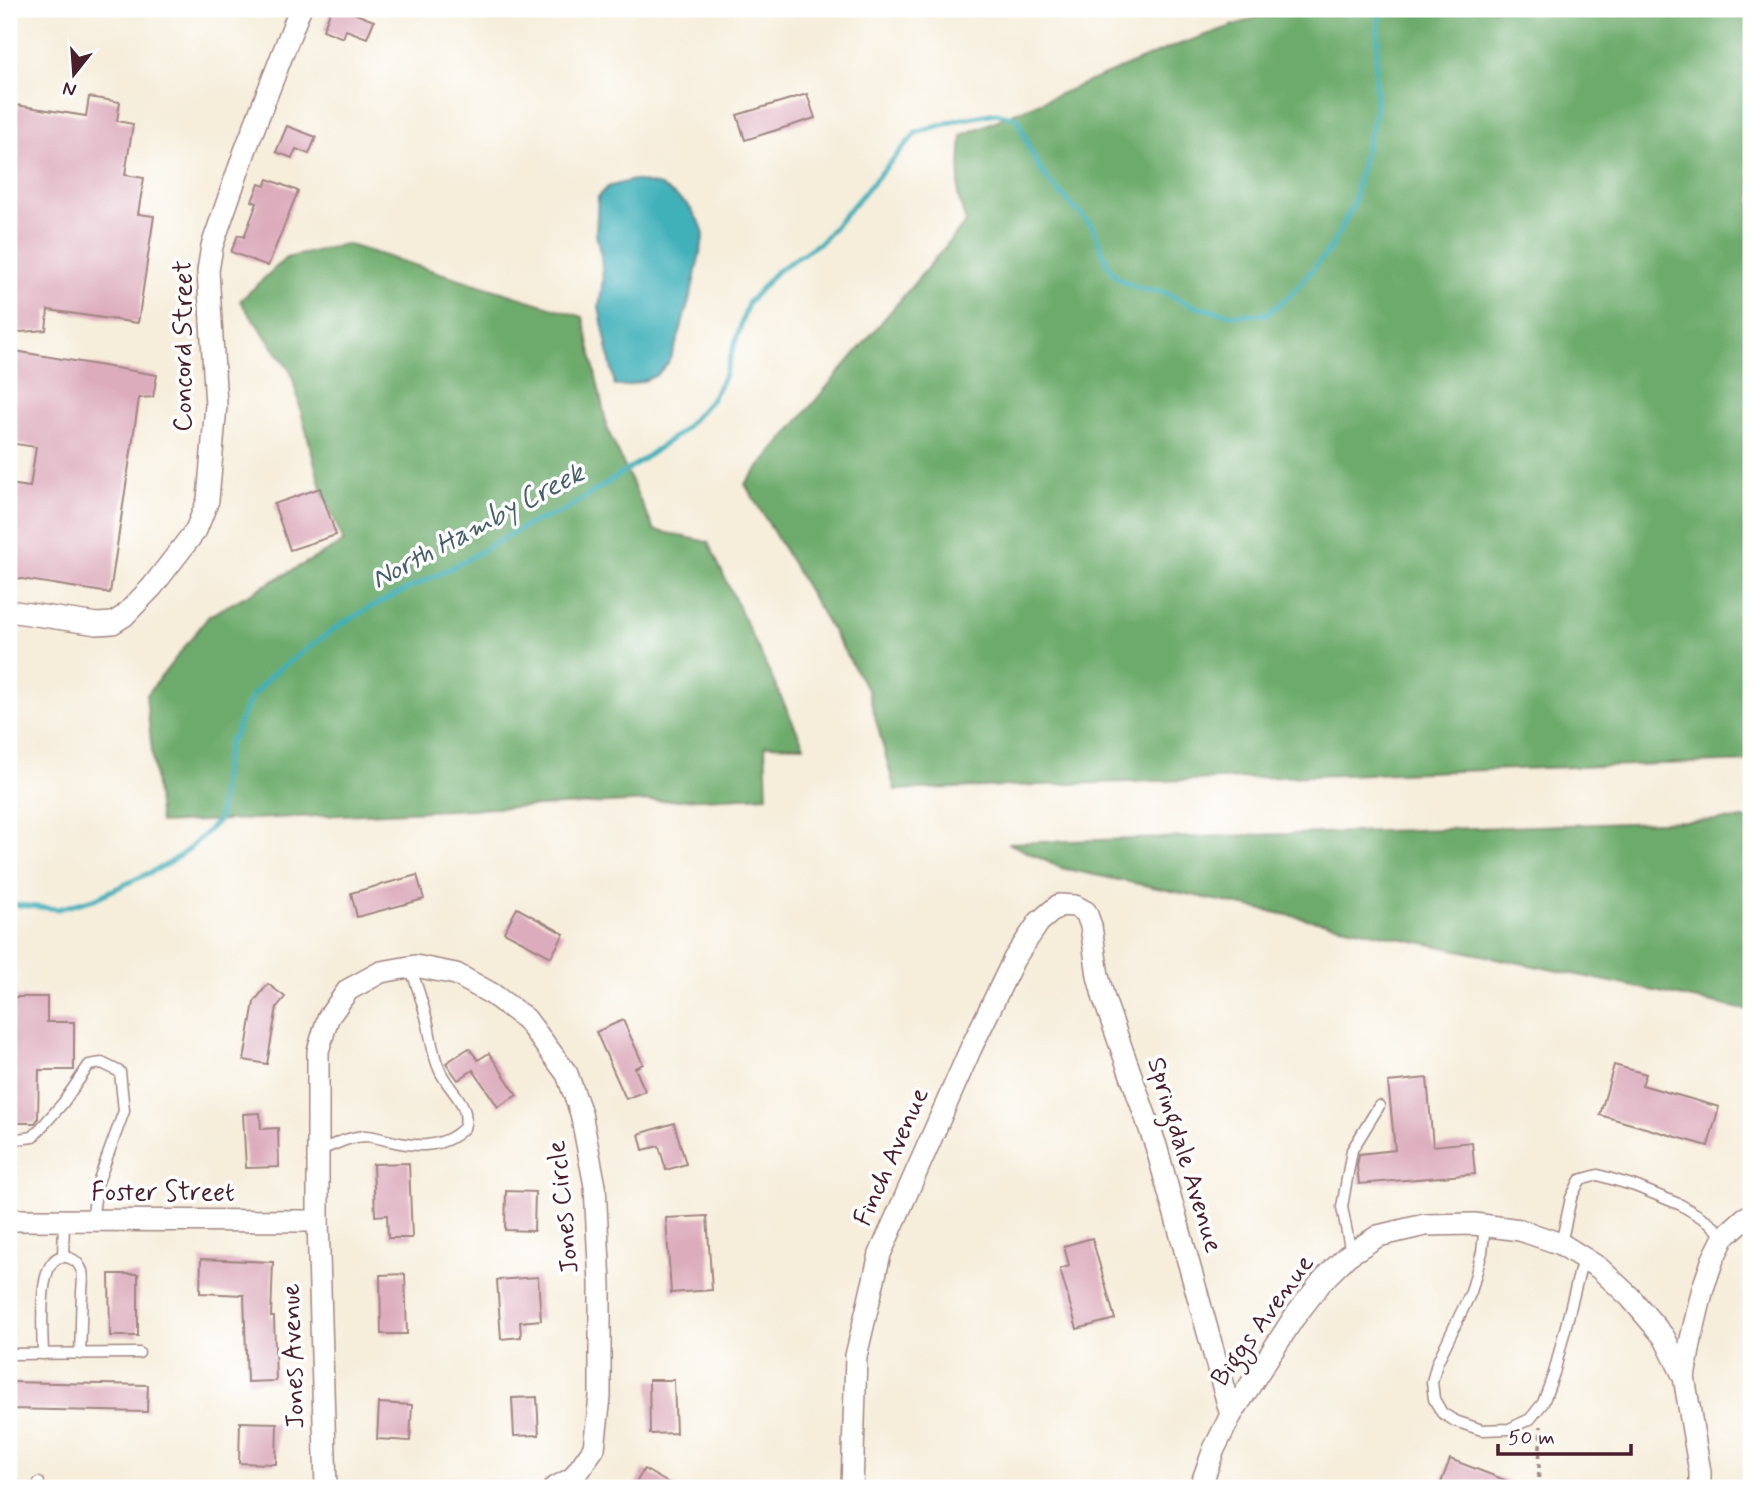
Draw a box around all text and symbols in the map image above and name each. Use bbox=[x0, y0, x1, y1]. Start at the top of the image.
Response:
north arrow bbox=[38, 38, 108, 108]
text: N bbox=[60, 75, 79, 103]
street label: Concord Street bbox=[167, 260, 201, 432]
water label: North Hamby Creek bbox=[365, 454, 592, 599]
street label: Springdale Avenue bbox=[1135, 1053, 1230, 1258]
street label: Finch Avenue bbox=[846, 1082, 938, 1232]
street label: Jones Circle bbox=[540, 1138, 588, 1275]
street label: Foster Street bbox=[91, 1176, 235, 1210]
street label: Biggs Avenue bbox=[1204, 1248, 1325, 1395]
street label: Jones Avenue bbox=[274, 1283, 314, 1429]
scale bar bbox=[1498, 1413, 1630, 1457]
text: 50 m bbox=[1508, 1424, 1555, 1452]

